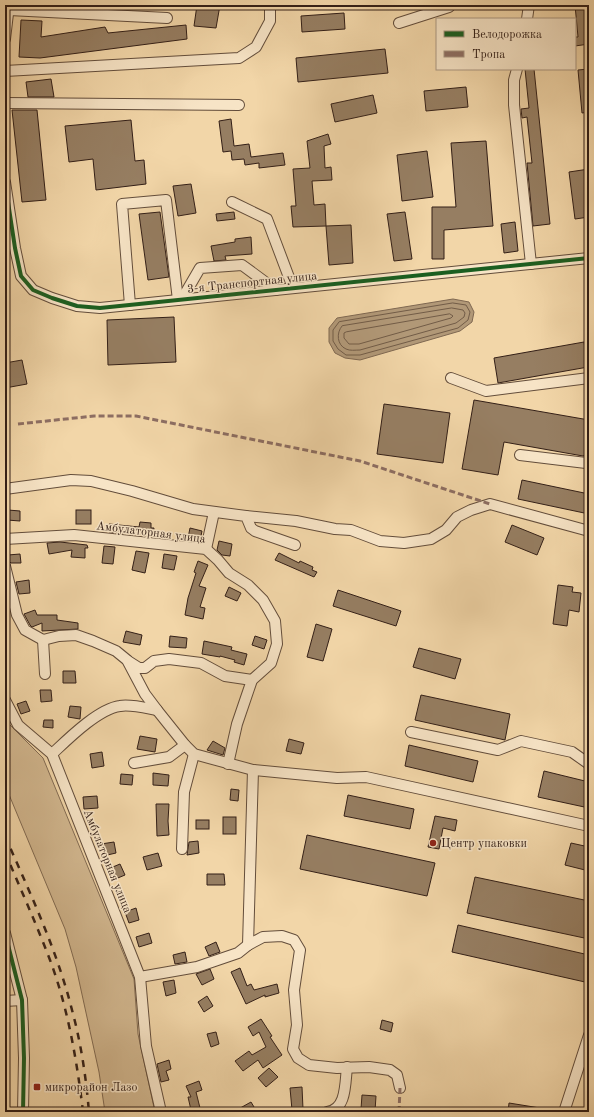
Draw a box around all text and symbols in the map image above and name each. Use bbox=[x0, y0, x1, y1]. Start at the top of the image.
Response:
legend bbox=[436, 18, 576, 70]
text: Велодорожка bbox=[472, 29, 542, 41]
text: Тропа bbox=[472, 49, 505, 61]
street label: 3-я Транспортная улица bbox=[186, 270, 318, 296]
street label: Амбулаторная улица bbox=[95, 520, 206, 546]
street label: Амбулаторная улица bbox=[81, 808, 133, 915]
marker: Центр упаковки bbox=[428, 838, 438, 848]
place label: Центр упаковки bbox=[441, 838, 527, 850]
marker: микрорайон Лазо bbox=[32, 1082, 42, 1092]
place label: микрорайон Лазо bbox=[45, 1082, 138, 1094]

